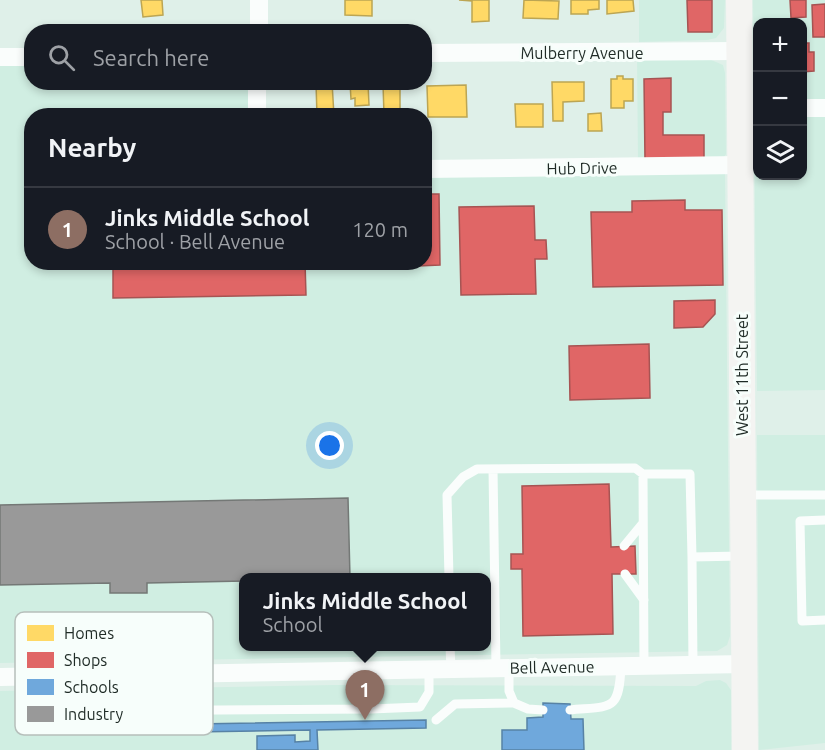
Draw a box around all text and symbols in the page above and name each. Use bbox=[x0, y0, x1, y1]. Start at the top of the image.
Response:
map controls bbox=[753, 18, 807, 180]
button: + bbox=[753, 18, 807, 72]
search box bbox=[24, 24, 432, 90]
icon: search bbox=[45, 41, 78, 74]
street label: Mulberry Avenue bbox=[520, 44, 644, 62]
text: Search here bbox=[93, 45, 209, 70]
button: − bbox=[753, 72, 807, 126]
button: layers bbox=[753, 126, 807, 180]
text: Nearby bbox=[48, 133, 136, 162]
street label: Hub Drive bbox=[546, 158, 618, 178]
text: Jinks Middle School bbox=[105, 205, 309, 230]
text: 1 bbox=[62, 218, 73, 241]
text: 120 m bbox=[352, 218, 408, 241]
text: School · Bell Avenue bbox=[105, 230, 285, 253]
street label: West 11th Street bbox=[733, 313, 751, 436]
your location bbox=[315, 431, 344, 460]
popup bbox=[239, 573, 491, 651]
text: Jinks Middle School bbox=[263, 588, 467, 613]
legend bbox=[15, 612, 213, 735]
text: School bbox=[263, 613, 323, 636]
text: Homes bbox=[64, 624, 114, 642]
text: Shops bbox=[64, 651, 107, 669]
street label: Bell Avenue bbox=[509, 657, 595, 677]
pin: 1 bbox=[346, 670, 385, 720]
text: Schools bbox=[64, 678, 119, 696]
text: Industry bbox=[64, 705, 123, 723]

